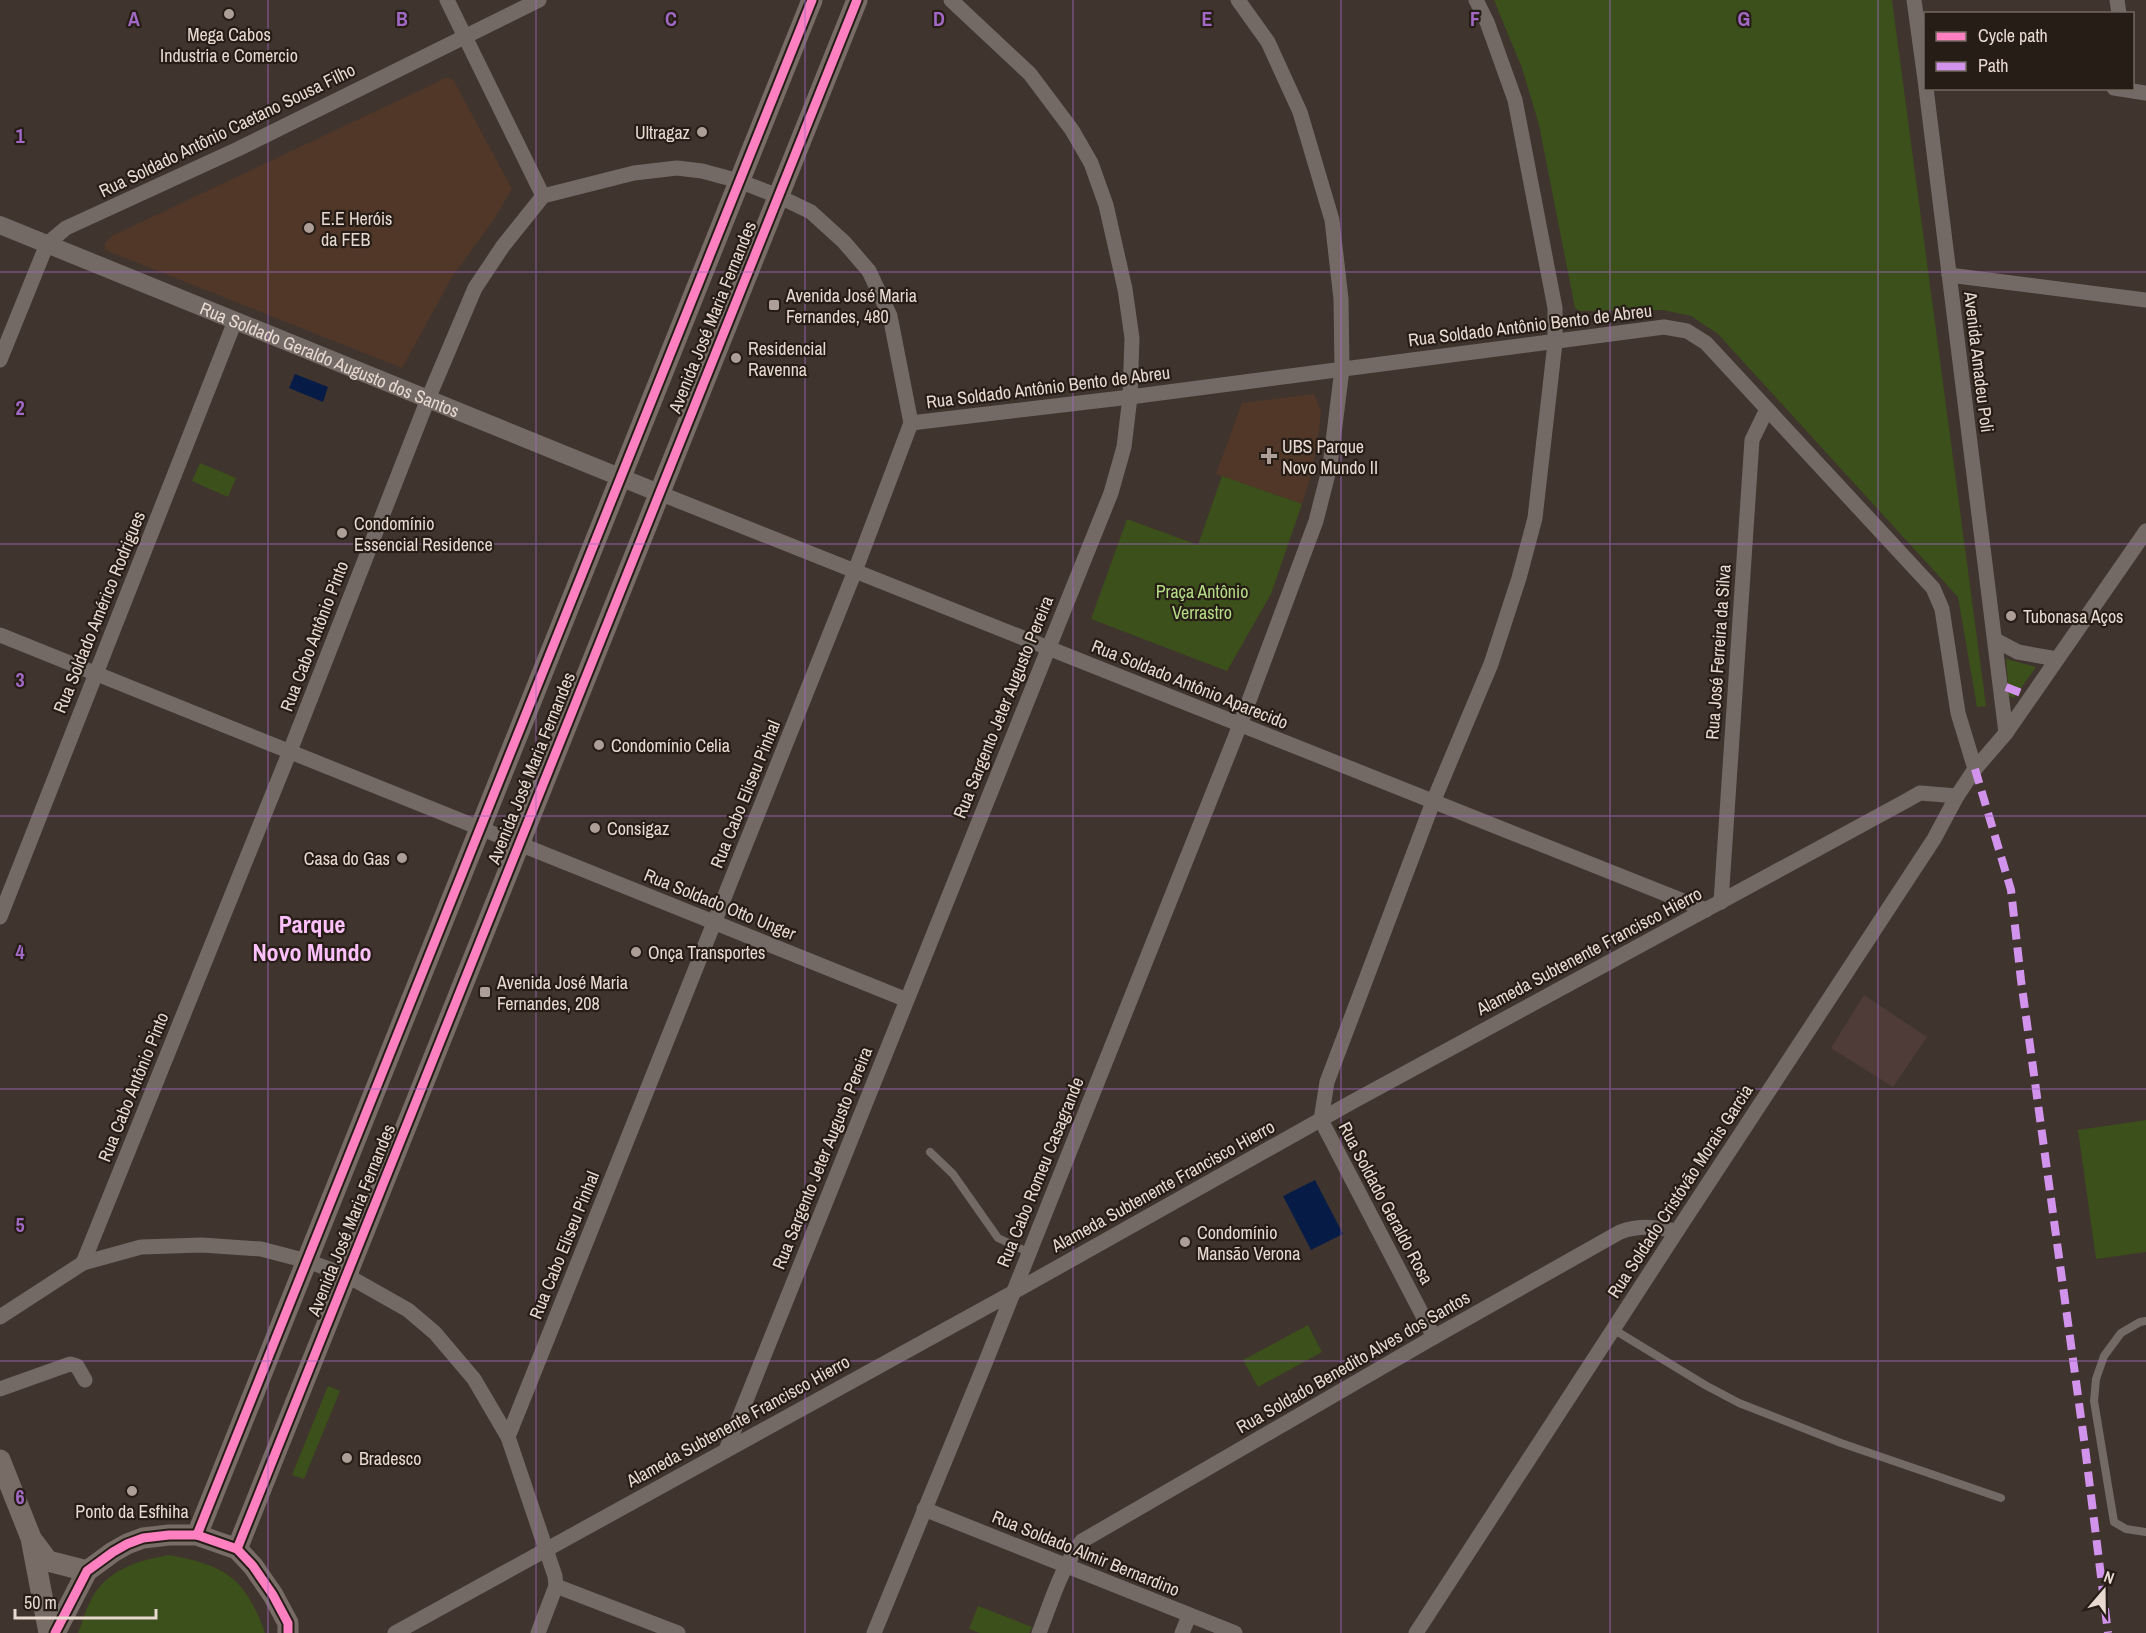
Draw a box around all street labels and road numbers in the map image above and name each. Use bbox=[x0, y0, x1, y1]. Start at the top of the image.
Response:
street label: Rua Soldado Antônio Caetano Sousa Filho bbox=[95, 57, 359, 203]
street label: Avenida José Maria Fernandes bbox=[662, 217, 762, 418]
street label: Avenida Amadeu Poli bbox=[1958, 289, 2000, 434]
street label: Rua Soldado Geraldo Augusto dos Santos bbox=[196, 295, 463, 423]
street label: Rua Soldado Antônio Bento de Abreu bbox=[1407, 298, 1653, 352]
street label: Rua Soldado Antônio Bento de Abreu bbox=[925, 360, 1171, 414]
street label: Rua Soldado Américo Rodrigues bbox=[47, 507, 151, 717]
street label: Rua Cabo Antônio Pinto bbox=[274, 557, 354, 715]
street label: Rua José Ferreira da Silva bbox=[1699, 564, 1737, 740]
street label: Rua Sargento Jeter Augusto Pereira bbox=[947, 592, 1059, 822]
street label: Rua Soldado Antônio Aparecido bbox=[1088, 633, 1292, 735]
street label: Avenida José Maria Fernandes bbox=[481, 668, 581, 869]
street label: Rua Cabo Eliseu Pinhal bbox=[704, 716, 786, 872]
street label: Rua Soldado Otto Unger bbox=[640, 862, 800, 946]
street label: Alameda Subtenente Francisco Hierro bbox=[1471, 881, 1706, 1022]
street label: Rua Cabo Antônio Pinto bbox=[92, 1009, 174, 1165]
street label: Rua Sargento Jeter Augusto Pereira bbox=[766, 1043, 878, 1273]
street label: Rua Cabo Romeu Casagrande bbox=[990, 1073, 1090, 1271]
street label: Rua Soldado Cristóvão Morais Garcia bbox=[1601, 1079, 1759, 1303]
street label: Alameda Subtenente Francisco Hierro bbox=[1046, 1114, 1279, 1258]
street label: Rua Soldado Geraldo Rosa bbox=[1333, 1117, 1439, 1289]
street label: Avenida José Maria Fernandes bbox=[301, 1120, 401, 1321]
street label: Rua Cabo Eliseu Pinhal bbox=[523, 1167, 605, 1323]
street label: Rua Soldado Benedito Alves dos Santos bbox=[1232, 1285, 1474, 1439]
street label: Alameda Subtenente Francisco Hierro bbox=[621, 1349, 854, 1493]
street label: Rua Soldado Almir Bernardino bbox=[989, 1504, 1183, 1602]

